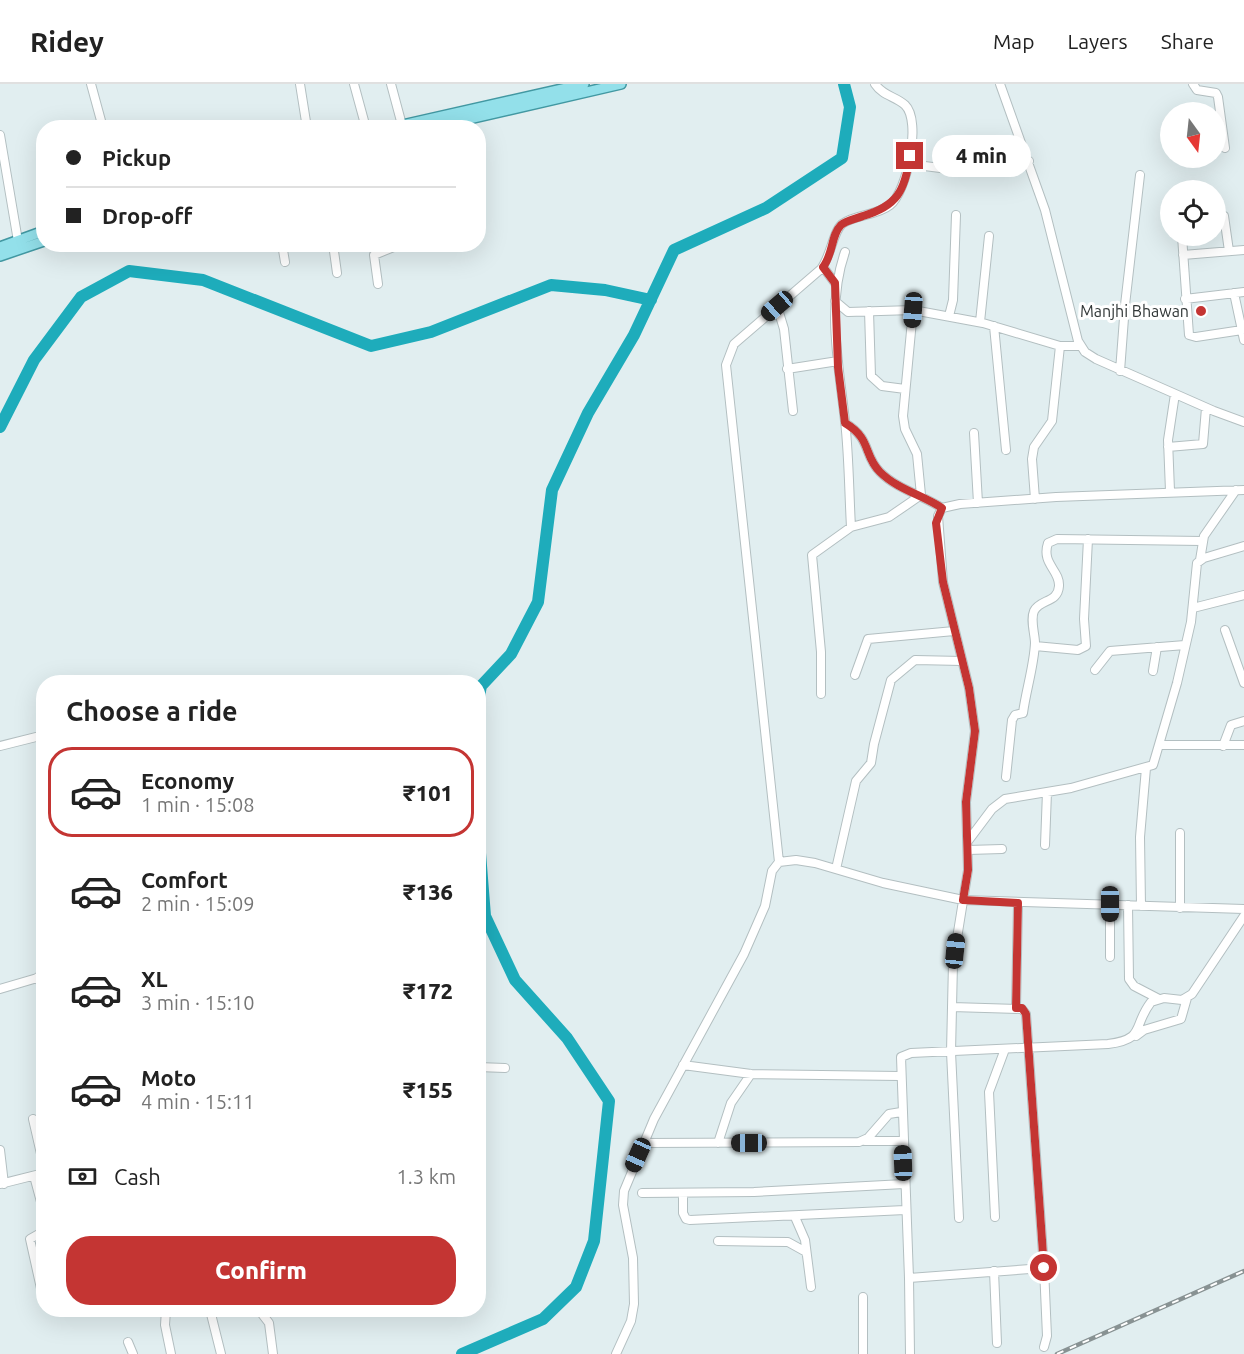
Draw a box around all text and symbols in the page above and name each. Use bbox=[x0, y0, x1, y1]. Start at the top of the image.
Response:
text: Ridey bbox=[30, 26, 104, 57]
text: Map bbox=[993, 29, 1034, 53]
text: Layers bbox=[1067, 29, 1128, 53]
text: Share bbox=[1161, 29, 1214, 53]
north arrow bbox=[1160, 102, 1226, 168]
map controls bbox=[1160, 102, 1226, 246]
callout: 4 min bbox=[931, 135, 1030, 177]
route end bbox=[896, 142, 923, 169]
text: 4 min bbox=[956, 144, 1007, 167]
text: Pickup bbox=[102, 145, 171, 170]
button: locate bbox=[1160, 180, 1226, 246]
text: Drop-off bbox=[102, 203, 192, 228]
car bbox=[758, 287, 796, 325]
car bbox=[903, 291, 923, 329]
place label: Manjhi Bhawan bbox=[1080, 302, 1189, 320]
marker: Manjhi Bhawan bbox=[1194, 304, 1208, 318]
text: Choose a ride bbox=[66, 696, 238, 726]
icon: car bbox=[69, 765, 123, 819]
text: Economy bbox=[141, 768, 234, 793]
text: ₹101 bbox=[403, 780, 453, 805]
text: 1 min · 15:08 bbox=[141, 793, 255, 816]
icon: car bbox=[69, 864, 123, 918]
text: Comfort bbox=[141, 867, 228, 892]
text: ₹136 bbox=[403, 879, 453, 904]
car bbox=[1101, 886, 1119, 922]
text: 2 min · 15:09 bbox=[141, 892, 255, 915]
car bbox=[944, 932, 966, 970]
icon: car bbox=[69, 963, 123, 1017]
text: XL bbox=[141, 966, 168, 991]
text: ₹172 bbox=[403, 978, 453, 1003]
text: 3 min · 15:10 bbox=[141, 991, 255, 1014]
icon: car bbox=[69, 1062, 123, 1116]
text: Moto bbox=[141, 1065, 196, 1090]
text: ₹155 bbox=[403, 1077, 453, 1102]
text: 4 min · 15:11 bbox=[141, 1090, 255, 1113]
car bbox=[731, 1134, 767, 1152]
car bbox=[622, 1135, 654, 1175]
car bbox=[893, 1145, 913, 1181]
icon: cash bbox=[66, 1160, 99, 1193]
text: Cash bbox=[114, 1164, 161, 1189]
text: 1.3 km bbox=[397, 1165, 456, 1188]
button: Confirm bbox=[66, 1236, 456, 1305]
route start bbox=[1030, 1254, 1057, 1281]

